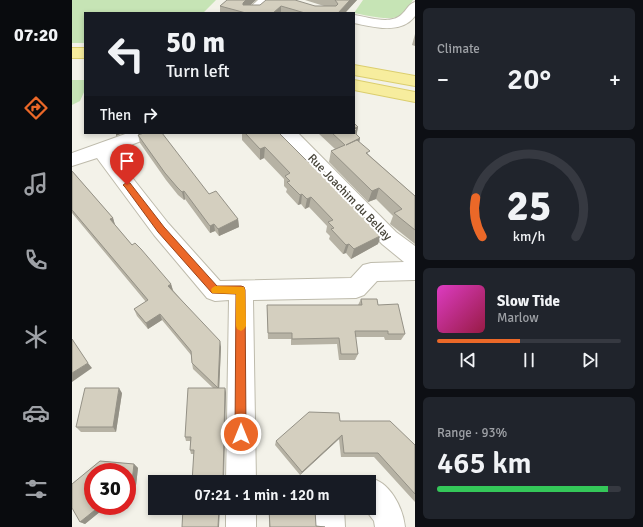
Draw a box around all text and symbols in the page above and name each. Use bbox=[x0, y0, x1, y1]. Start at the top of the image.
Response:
text: 07:20 bbox=[14, 24, 58, 46]
text: 50 m bbox=[166, 26, 225, 60]
icon: left bbox=[100, 28, 152, 80]
text: Climate bbox=[437, 41, 480, 57]
text: Turn left bbox=[166, 60, 229, 82]
text: 20° bbox=[507, 61, 551, 98]
text: − bbox=[437, 66, 449, 93]
text: + bbox=[609, 66, 621, 93]
icon: directions bbox=[22, 94, 50, 122]
icon: right bbox=[139, 104, 161, 126]
text: Then bbox=[100, 106, 131, 124]
pin bbox=[110, 144, 144, 185]
icon: arrive bbox=[116, 150, 138, 172]
street label: Rue Joachim du Bellay bbox=[304, 151, 395, 244]
icon: music bbox=[22, 170, 50, 198]
text: 25 bbox=[507, 180, 551, 231]
text: km/h bbox=[513, 227, 545, 244]
icon: phone bbox=[22, 246, 50, 274]
text: Slow Tide bbox=[497, 292, 560, 310]
text: Marlow bbox=[497, 310, 539, 326]
icon: climate bbox=[22, 323, 50, 351]
icon: previous bbox=[457, 349, 479, 371]
icon: pause bbox=[518, 349, 540, 371]
icon: next bbox=[579, 349, 601, 371]
icon: car bbox=[22, 399, 50, 427]
position arrow bbox=[220, 413, 262, 455]
text: Range · 93% bbox=[437, 425, 507, 441]
text: 465 km bbox=[437, 445, 532, 482]
speed limit sign: 30 bbox=[84, 463, 136, 515]
icon: filters bbox=[22, 475, 50, 503]
text: 07:21 · 1 min · 120 m bbox=[195, 486, 329, 504]

